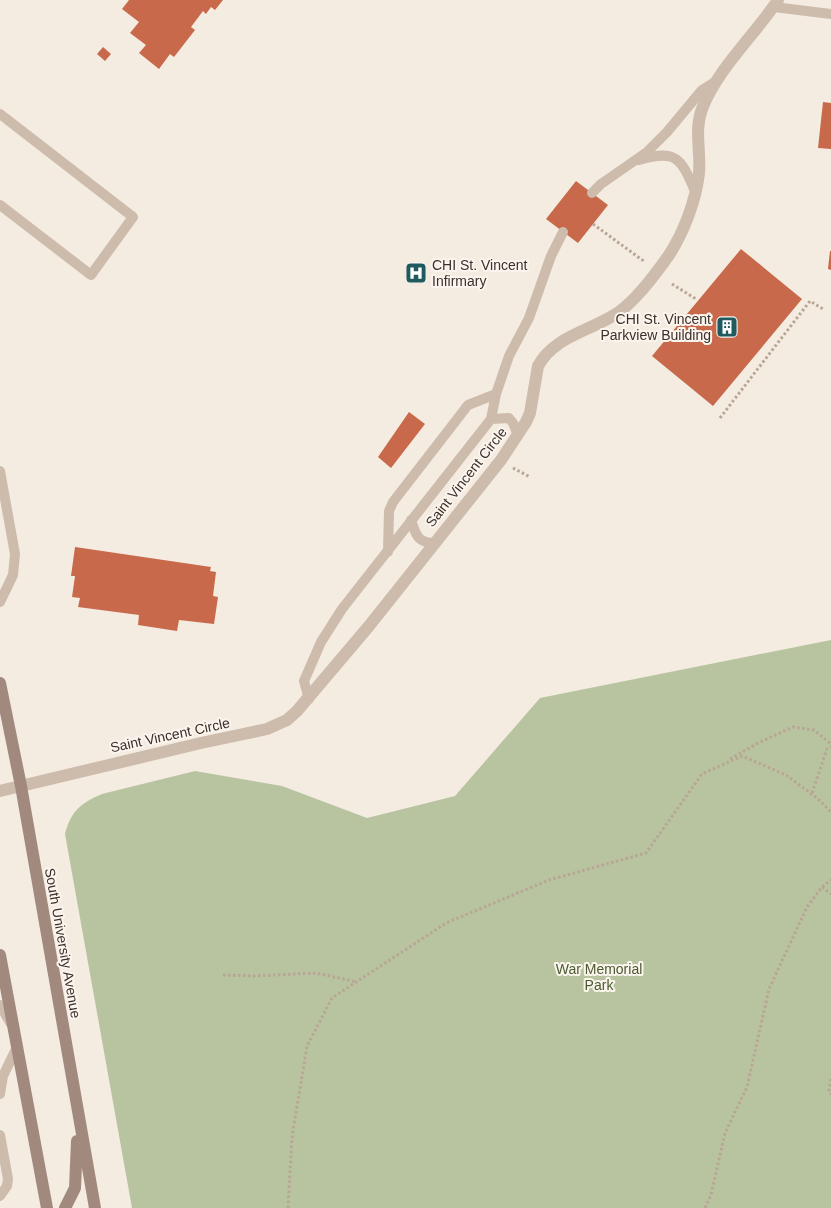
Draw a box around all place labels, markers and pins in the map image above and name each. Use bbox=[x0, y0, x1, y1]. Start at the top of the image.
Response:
place label: CHI St. Vincent Infirmary bbox=[432, 257, 528, 289]
hospital icon: CHI St. Vincent Infirmary bbox=[404, 261, 428, 285]
place label: CHI St. Vincent Parkview Building bbox=[601, 311, 711, 343]
building icon: CHI St. Vincent Parkview Building bbox=[715, 315, 739, 339]

